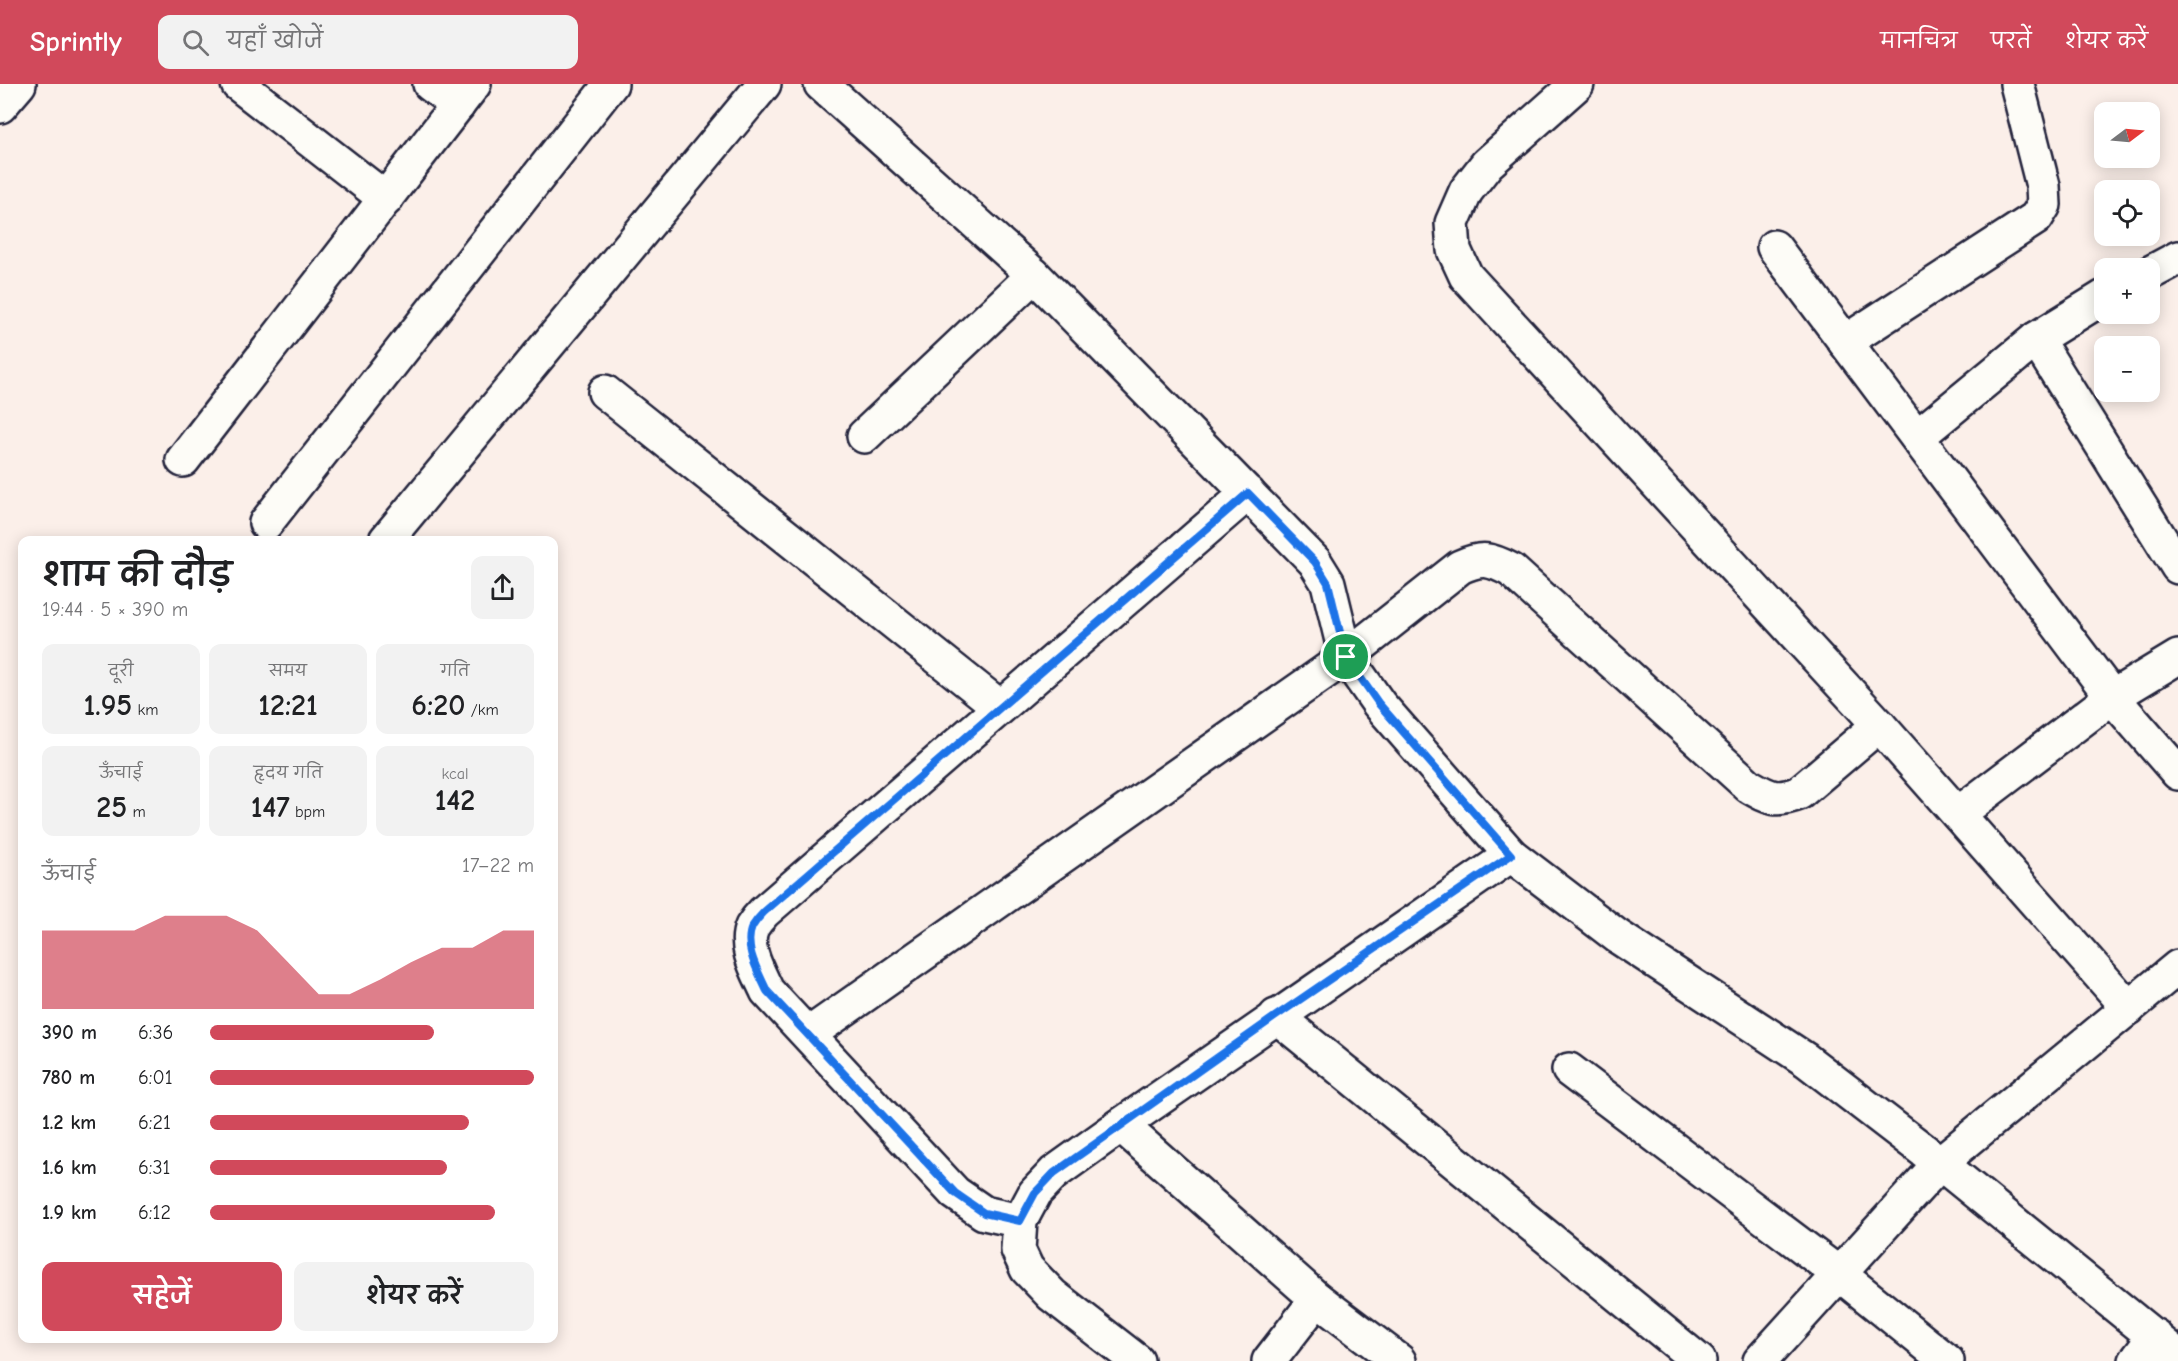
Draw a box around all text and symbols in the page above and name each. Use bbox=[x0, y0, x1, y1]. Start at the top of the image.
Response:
search box bbox=[158, 15, 578, 69]
text: Sprintly bbox=[30, 26, 122, 58]
icon: search bbox=[179, 26, 212, 59]
text: यहाँ खोजें bbox=[227, 28, 323, 54]
text: मानचित्र bbox=[1880, 29, 1957, 53]
text: परतें bbox=[1990, 29, 2032, 53]
text: शेयर करें bbox=[2065, 29, 2148, 53]
north arrow bbox=[2094, 102, 2160, 168]
map controls bbox=[2094, 102, 2160, 402]
button: locate bbox=[2094, 180, 2160, 246]
button: + bbox=[2094, 258, 2160, 324]
button: − bbox=[2094, 336, 2160, 402]
text: शाम की दौड़ bbox=[42, 556, 232, 594]
button: share bbox=[471, 556, 534, 619]
text: 19:44 · 5 × 390 m bbox=[42, 598, 188, 621]
pin bbox=[1320, 631, 1371, 682]
icon: arrive bbox=[1329, 640, 1362, 673]
text: दूरी bbox=[108, 662, 134, 680]
text: समय bbox=[269, 662, 307, 680]
text: गति bbox=[440, 662, 470, 680]
text: 1.95 bbox=[83, 688, 132, 723]
text: 12:21 bbox=[258, 688, 318, 723]
text: 6:20 bbox=[411, 688, 465, 723]
text: km bbox=[132, 701, 159, 719]
text: /km bbox=[465, 701, 499, 719]
text: ऊँचाई bbox=[100, 764, 142, 782]
text: हृदय गति bbox=[253, 764, 323, 782]
text: kcal bbox=[442, 765, 468, 783]
text: 142 bbox=[435, 783, 475, 818]
text: 25 bbox=[96, 790, 127, 825]
text: 147 bbox=[251, 790, 290, 825]
text: m bbox=[127, 803, 146, 821]
text: bpm bbox=[290, 803, 325, 821]
text: 17–22 m bbox=[462, 854, 534, 877]
text: ऊँचाई bbox=[42, 862, 96, 885]
text: 390 m bbox=[42, 1021, 97, 1044]
text: 6:36 bbox=[138, 1021, 173, 1044]
text: 780 m bbox=[42, 1066, 95, 1089]
text: 6:01 bbox=[138, 1066, 173, 1089]
text: 1.2 km bbox=[42, 1111, 96, 1134]
text: 6:21 bbox=[138, 1111, 171, 1134]
text: 1.6 km bbox=[42, 1156, 97, 1179]
text: 6:31 bbox=[138, 1156, 171, 1179]
text: 1.9 km bbox=[42, 1201, 97, 1224]
text: 6:12 bbox=[138, 1201, 171, 1224]
button: सहेजें bbox=[42, 1262, 282, 1331]
button: शेयर करें bbox=[294, 1262, 534, 1331]

